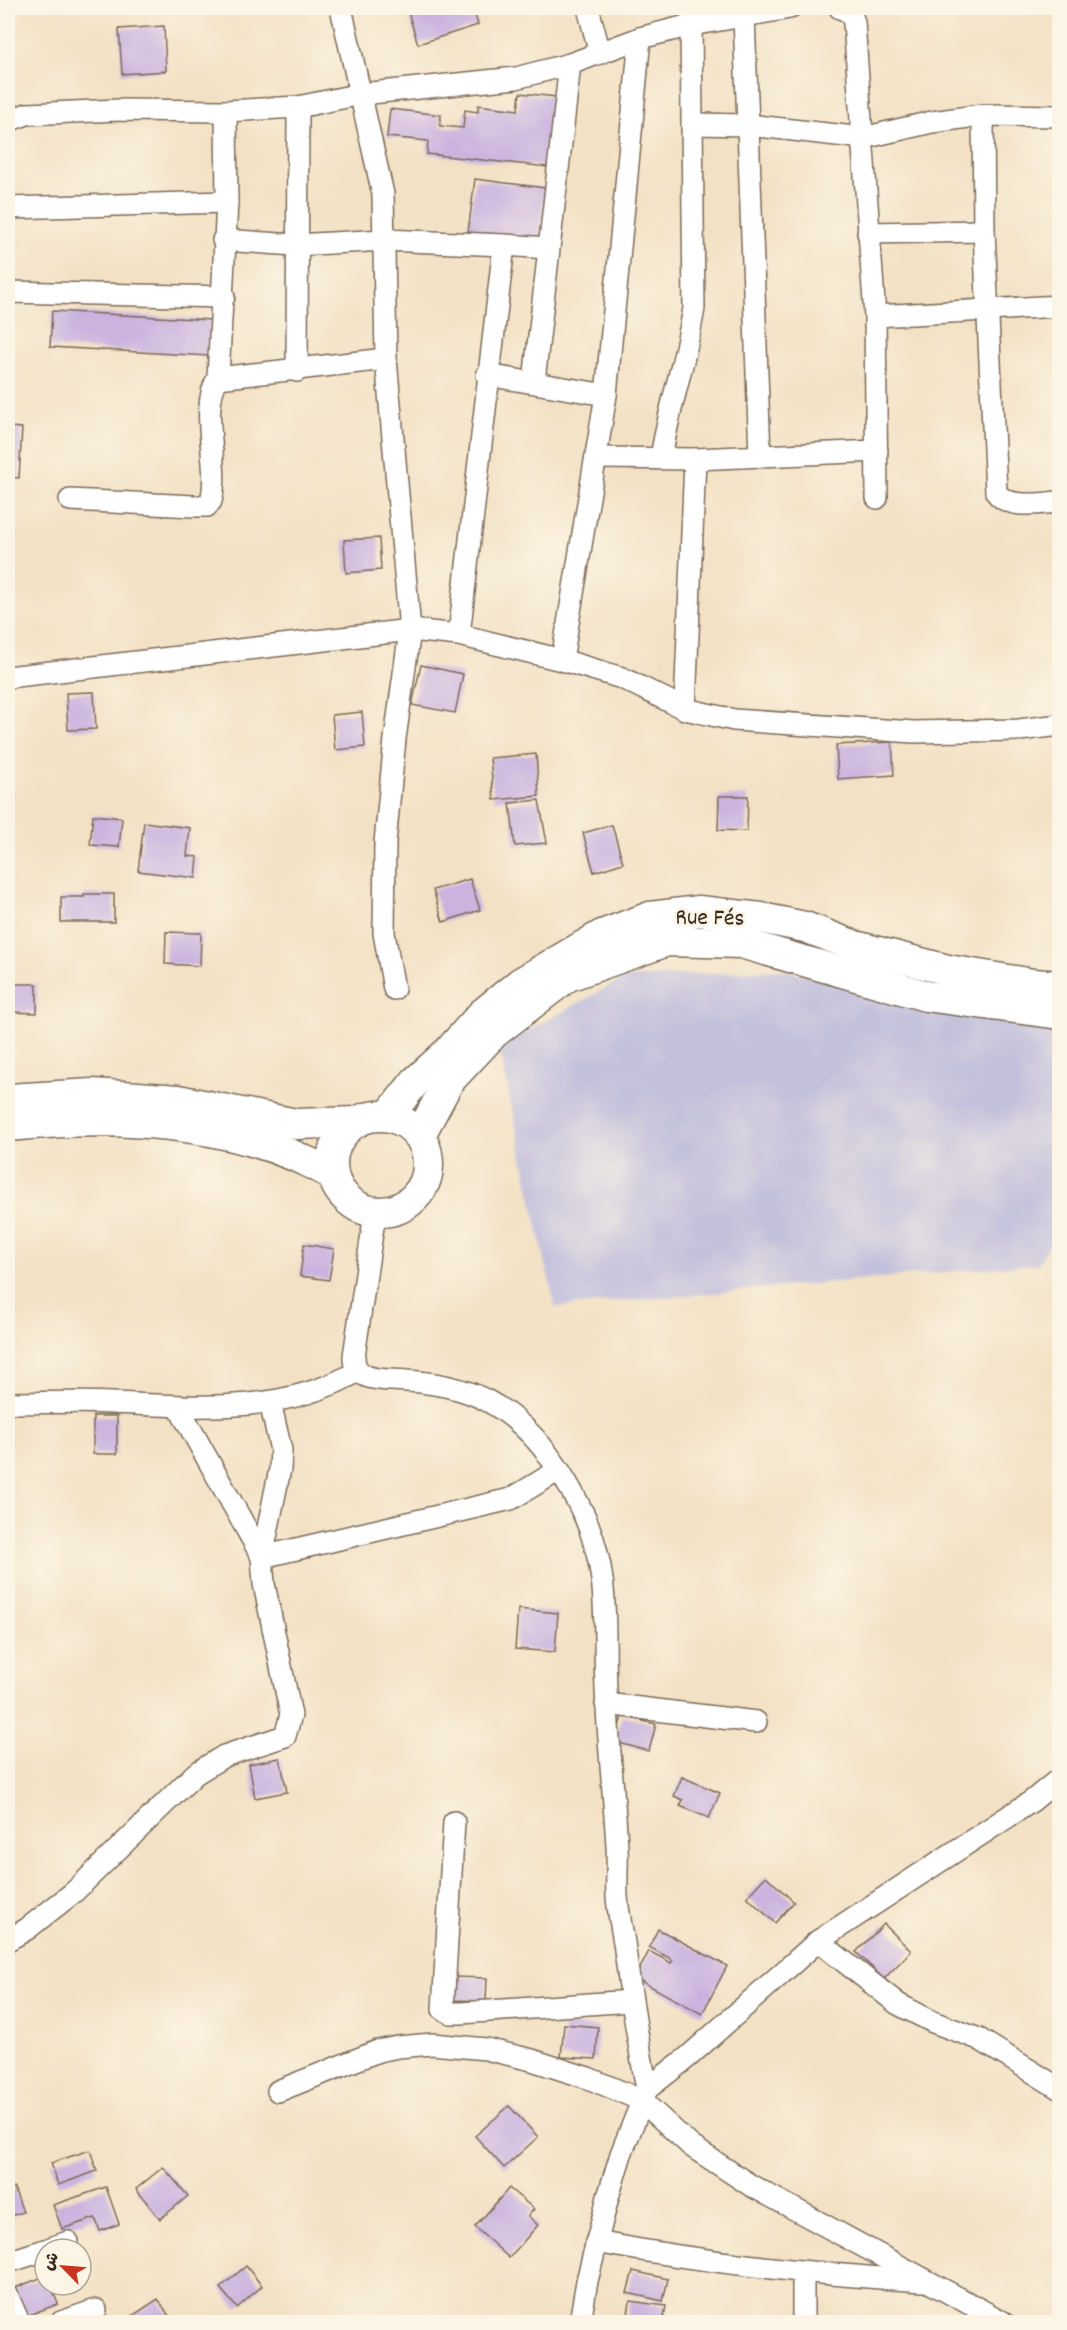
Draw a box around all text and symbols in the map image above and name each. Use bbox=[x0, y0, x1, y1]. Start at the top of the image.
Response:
street label: Rue Fés bbox=[675, 901, 745, 937]
north arrow bbox=[33, 2237, 93, 2297]
text: ش bbox=[38, 2249, 66, 2275]

